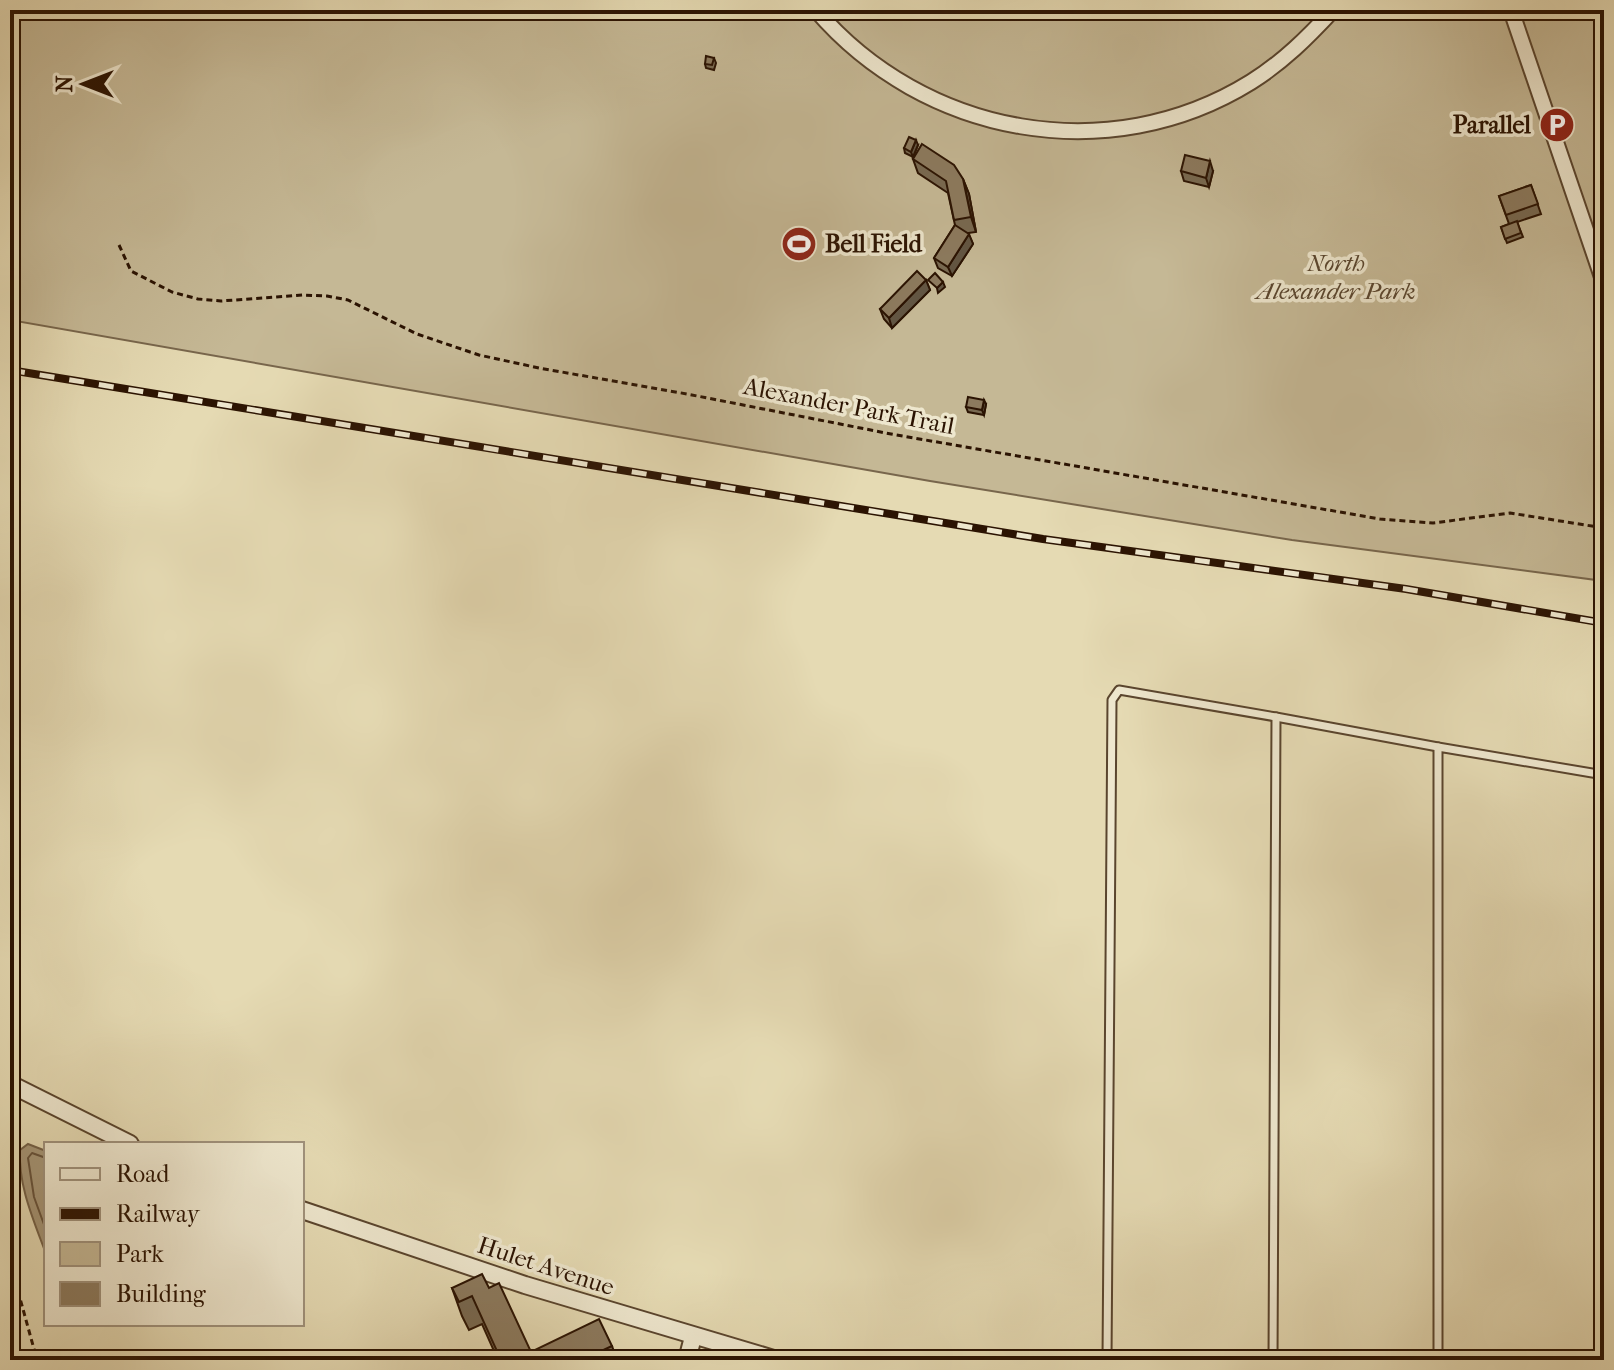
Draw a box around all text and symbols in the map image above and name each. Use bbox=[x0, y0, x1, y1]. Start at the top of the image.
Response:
north arrow bbox=[44, 44, 124, 124]
text: N bbox=[52, 75, 78, 92]
parking icon: Parallel bbox=[1538, 106, 1576, 144]
place label: Parallel bbox=[1453, 111, 1531, 139]
sports icon: Bell Field bbox=[780, 225, 818, 263]
place label: Bell Field bbox=[825, 230, 923, 258]
park label: North Alexander Park bbox=[1253, 249, 1416, 305]
street label: Alexander Park Trail bbox=[740, 372, 957, 440]
legend bbox=[44, 1142, 304, 1326]
text: Road bbox=[116, 1160, 170, 1188]
text: Railway bbox=[116, 1200, 201, 1228]
street label: Hulet Avenue bbox=[474, 1231, 618, 1301]
text: Park bbox=[116, 1240, 164, 1268]
text: Building bbox=[116, 1280, 207, 1308]

